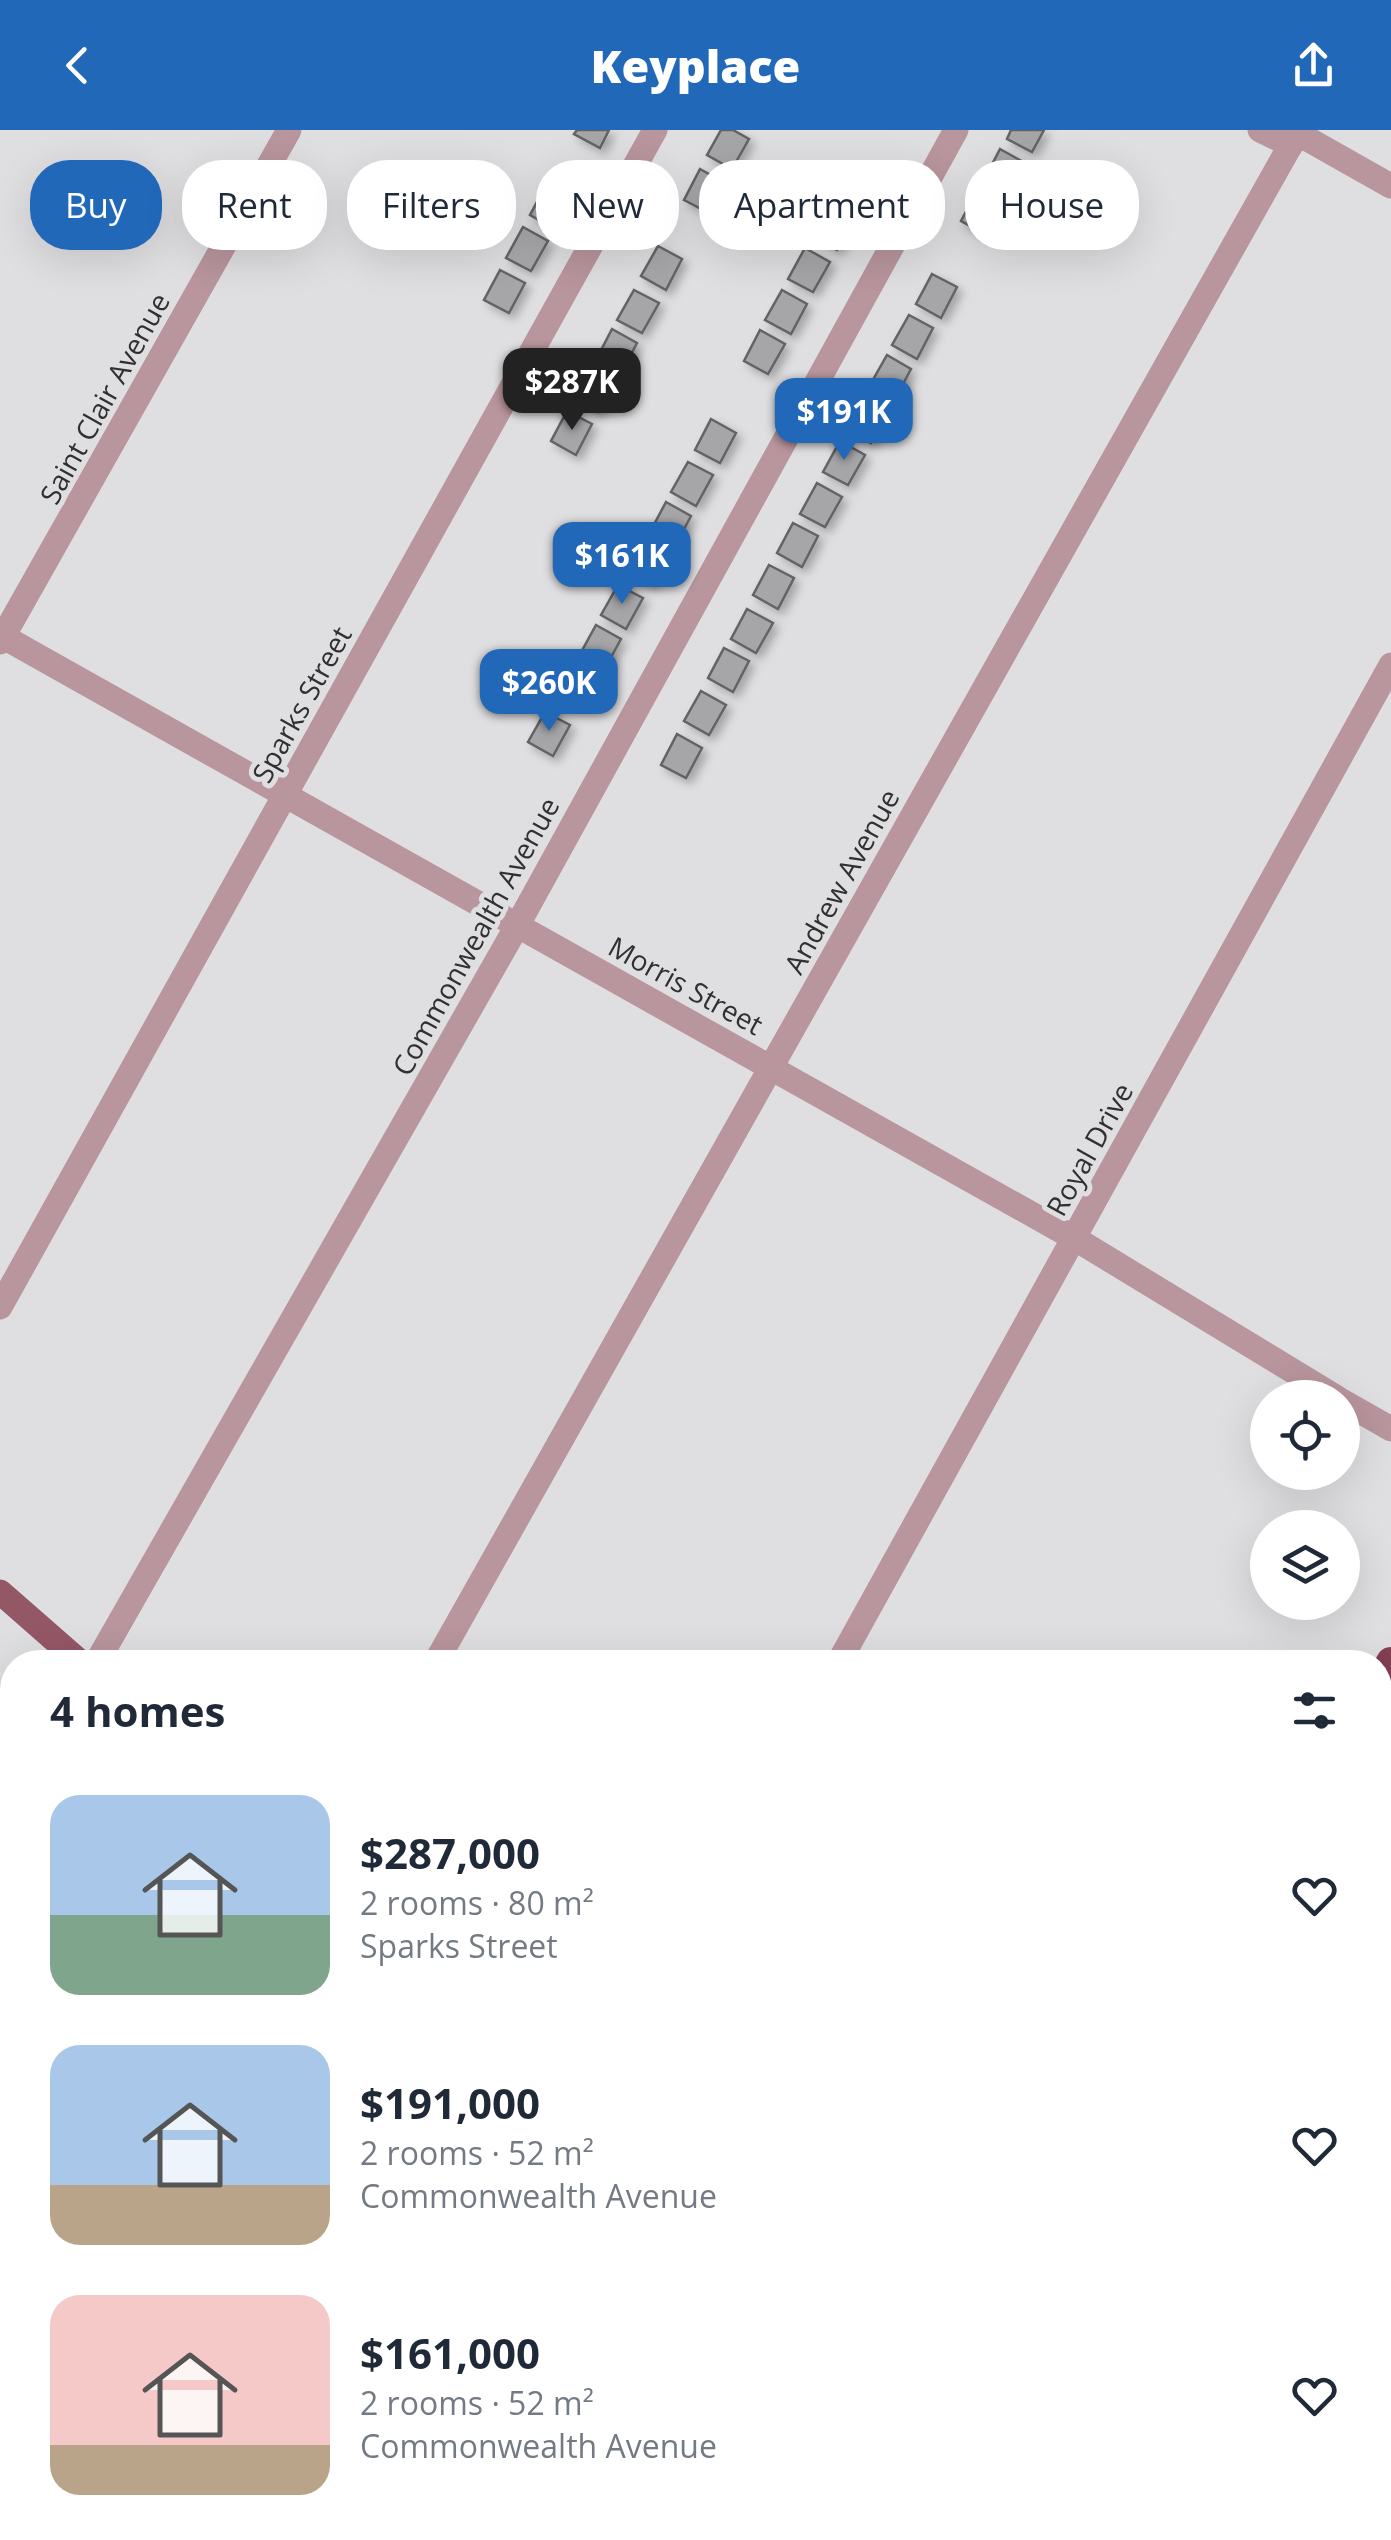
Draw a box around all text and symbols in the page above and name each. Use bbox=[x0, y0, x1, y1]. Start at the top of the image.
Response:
text: Keyplace bbox=[591, 35, 800, 96]
icon: back bbox=[50, 38, 105, 93]
icon: share bbox=[1286, 38, 1341, 93]
chip: Buy bbox=[30, 160, 162, 250]
chip: Rent bbox=[182, 160, 327, 250]
chip: Filters bbox=[347, 160, 516, 250]
chip: New bbox=[536, 160, 679, 250]
chip: Apartment bbox=[699, 160, 945, 250]
chip: House bbox=[965, 160, 1139, 250]
street label: Saint Clair Avenue bbox=[30, 286, 178, 510]
pin: $287K bbox=[502, 348, 642, 433]
text: $287K bbox=[525, 359, 619, 402]
pin: $191K bbox=[774, 378, 914, 463]
text: $191K bbox=[797, 389, 891, 432]
pin: $161K bbox=[552, 522, 692, 607]
text: $161K bbox=[575, 533, 669, 576]
street label: Sparks Street bbox=[242, 619, 360, 789]
pin: $260K bbox=[479, 649, 619, 734]
text: $260K bbox=[502, 660, 596, 703]
street label: Andrew Avenue bbox=[775, 782, 907, 980]
street label: Commonwealth Avenue bbox=[383, 790, 567, 1082]
street label: Morris Street bbox=[602, 927, 770, 1043]
street label: Royal Drive bbox=[1037, 1076, 1141, 1222]
map controls bbox=[1250, 1380, 1360, 1620]
button: locate bbox=[1250, 1380, 1360, 1490]
button: layers bbox=[1250, 1510, 1360, 1620]
text: 4 homes bbox=[50, 1682, 225, 1739]
icon: filters bbox=[1287, 1683, 1342, 1738]
text: $287,000 bbox=[360, 1824, 540, 1881]
icon: home bbox=[130, 1835, 250, 1955]
icon: heart bbox=[1287, 1868, 1342, 1923]
text: 2 rooms · 80 m² bbox=[360, 1881, 594, 1924]
text: Sparks Street bbox=[360, 1924, 558, 1967]
text: $191,000 bbox=[360, 2074, 540, 2131]
icon: home bbox=[130, 2085, 250, 2205]
icon: heart bbox=[1287, 2118, 1342, 2173]
text: 2 rooms · 52 m² bbox=[360, 2131, 594, 2174]
text: Commonwealth Avenue bbox=[360, 2174, 717, 2217]
text: $161,000 bbox=[360, 2324, 540, 2381]
icon: home bbox=[130, 2335, 250, 2455]
icon: heart bbox=[1287, 2368, 1342, 2423]
text: 2 rooms · 52 m² bbox=[360, 2381, 594, 2424]
text: Commonwealth Avenue bbox=[360, 2424, 717, 2467]

